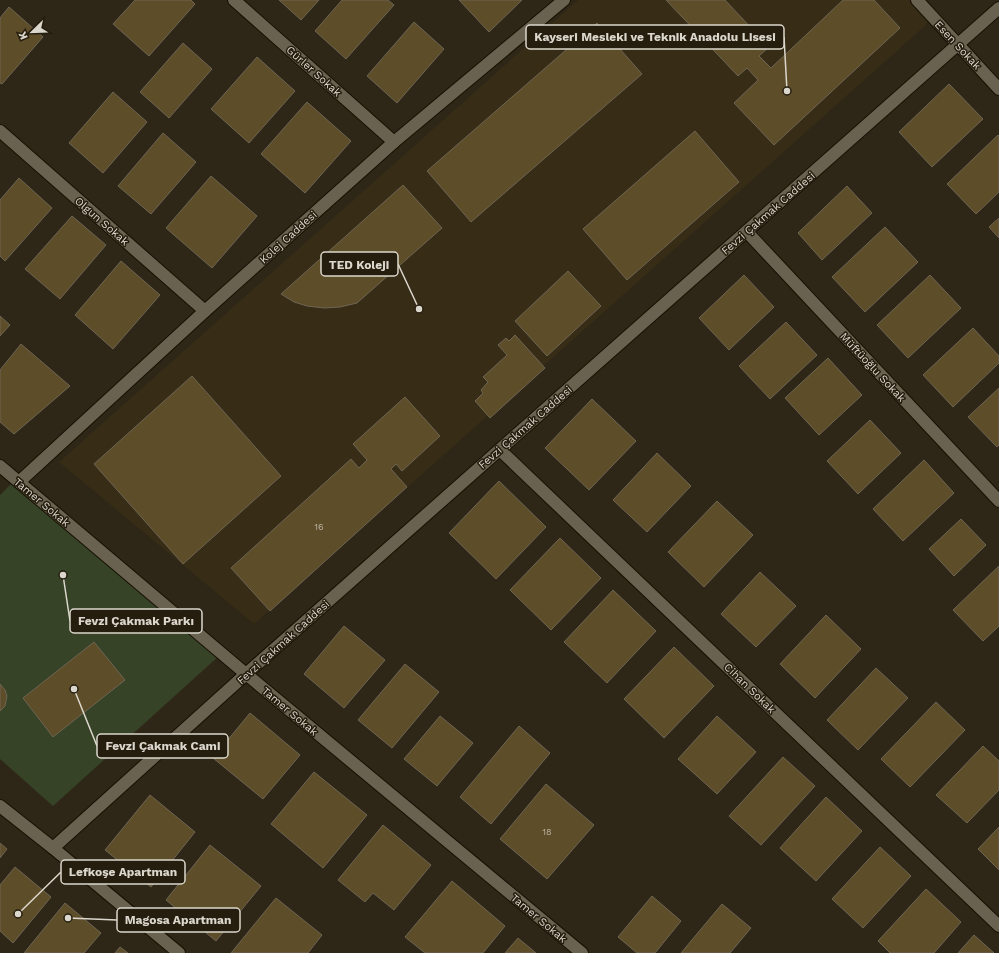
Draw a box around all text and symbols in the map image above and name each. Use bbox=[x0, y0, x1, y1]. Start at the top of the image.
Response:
north arrow bbox=[12, 12, 52, 52]
street label: Esen Sokak bbox=[932, 18, 984, 72]
callout: Kayseri Mesleki ve Teknik Anadolu Lisesi bbox=[526, 25, 784, 49]
text: K bbox=[16, 29, 31, 42]
text: Kayseri Mesleki ve Teknik Anadolu Lisesi bbox=[534, 30, 776, 44]
street label: Gürler Sokak bbox=[284, 43, 344, 99]
street label: Fevzi Çakmak Caddesi bbox=[719, 169, 818, 258]
street label: Olgun Sokak bbox=[72, 194, 131, 248]
street label: Kolej Caddesi bbox=[257, 208, 320, 266]
callout: TED Koleji bbox=[321, 252, 398, 276]
text: TED Koleji bbox=[329, 258, 389, 272]
street label: Müftüoğlu Sokak bbox=[837, 330, 908, 405]
street label: Fevzi Çakmak Caddesi bbox=[476, 383, 575, 472]
street label: Tamer Sokak bbox=[11, 475, 72, 529]
house number: 16 bbox=[315, 522, 323, 532]
street label: Fevzi Çakmak Caddesi bbox=[235, 597, 332, 687]
callout: Fevzi Çakmak Parkı bbox=[70, 609, 202, 633]
text: Fevzi Çakmak Parkı bbox=[78, 614, 194, 628]
street label: Cihan Sokak bbox=[721, 661, 778, 716]
street label: Tamer Sokak bbox=[259, 684, 320, 738]
callout: Fevzi Çakmak Cami bbox=[97, 734, 228, 758]
text: Fevzi Çakmak Cami bbox=[106, 739, 220, 753]
house number: 18 bbox=[542, 827, 552, 837]
callout: Lefkoşe Apartman bbox=[61, 860, 185, 884]
text: Lefkoşe Apartman bbox=[69, 865, 177, 879]
street label: Tamer Sokak bbox=[508, 891, 569, 945]
callout: Magosa Apartman bbox=[117, 908, 240, 932]
text: Magosa Apartman bbox=[125, 913, 231, 927]

